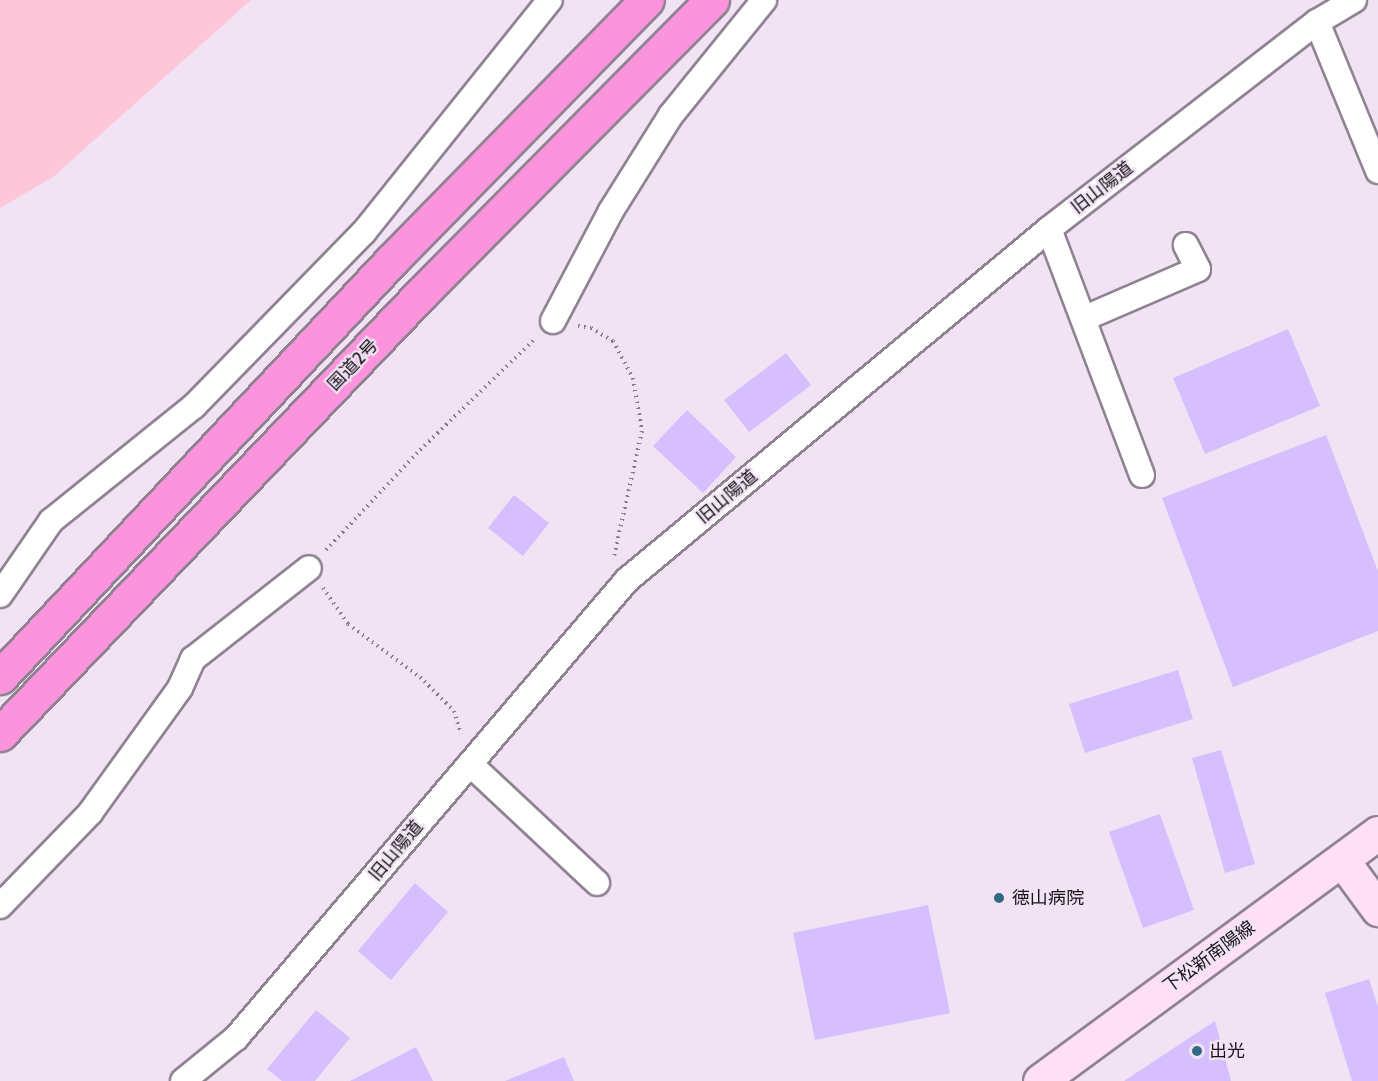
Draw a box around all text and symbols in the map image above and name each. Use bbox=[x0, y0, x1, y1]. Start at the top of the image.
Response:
street label: 旧山陽道 bbox=[1067, 157, 1137, 219]
street label: 国道2号 bbox=[323, 335, 383, 395]
street label: 旧山陽道 bbox=[692, 466, 762, 528]
street label: 旧山陽道 bbox=[365, 816, 427, 886]
place label: 徳山病院 bbox=[1012, 887, 1084, 909]
marker: 徳山病院 bbox=[990, 889, 1008, 907]
street label: 下松新南陽線 bbox=[1159, 917, 1259, 997]
place label: 出光 bbox=[1209, 1040, 1245, 1062]
marker: 出光 bbox=[1190, 1044, 1204, 1058]

